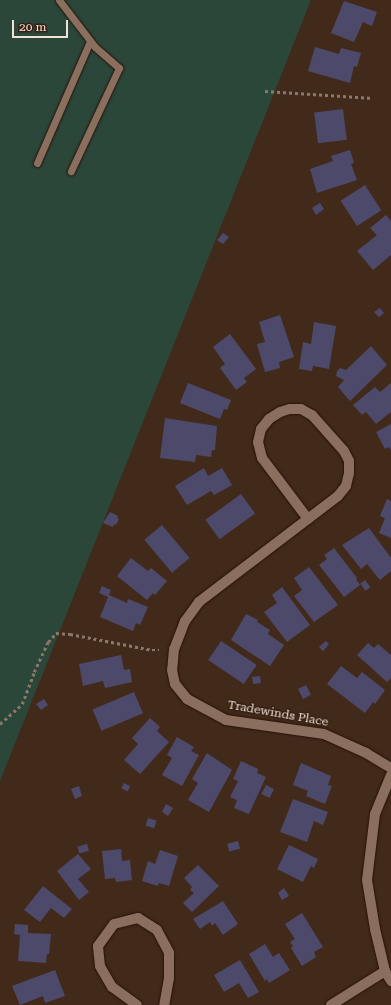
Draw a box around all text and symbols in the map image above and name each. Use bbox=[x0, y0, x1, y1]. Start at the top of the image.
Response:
scale bar bbox=[14, 12, 70, 38]
text: 20 m bbox=[19, 20, 46, 34]
street label: Tradewinds Place bbox=[226, 698, 330, 730]

